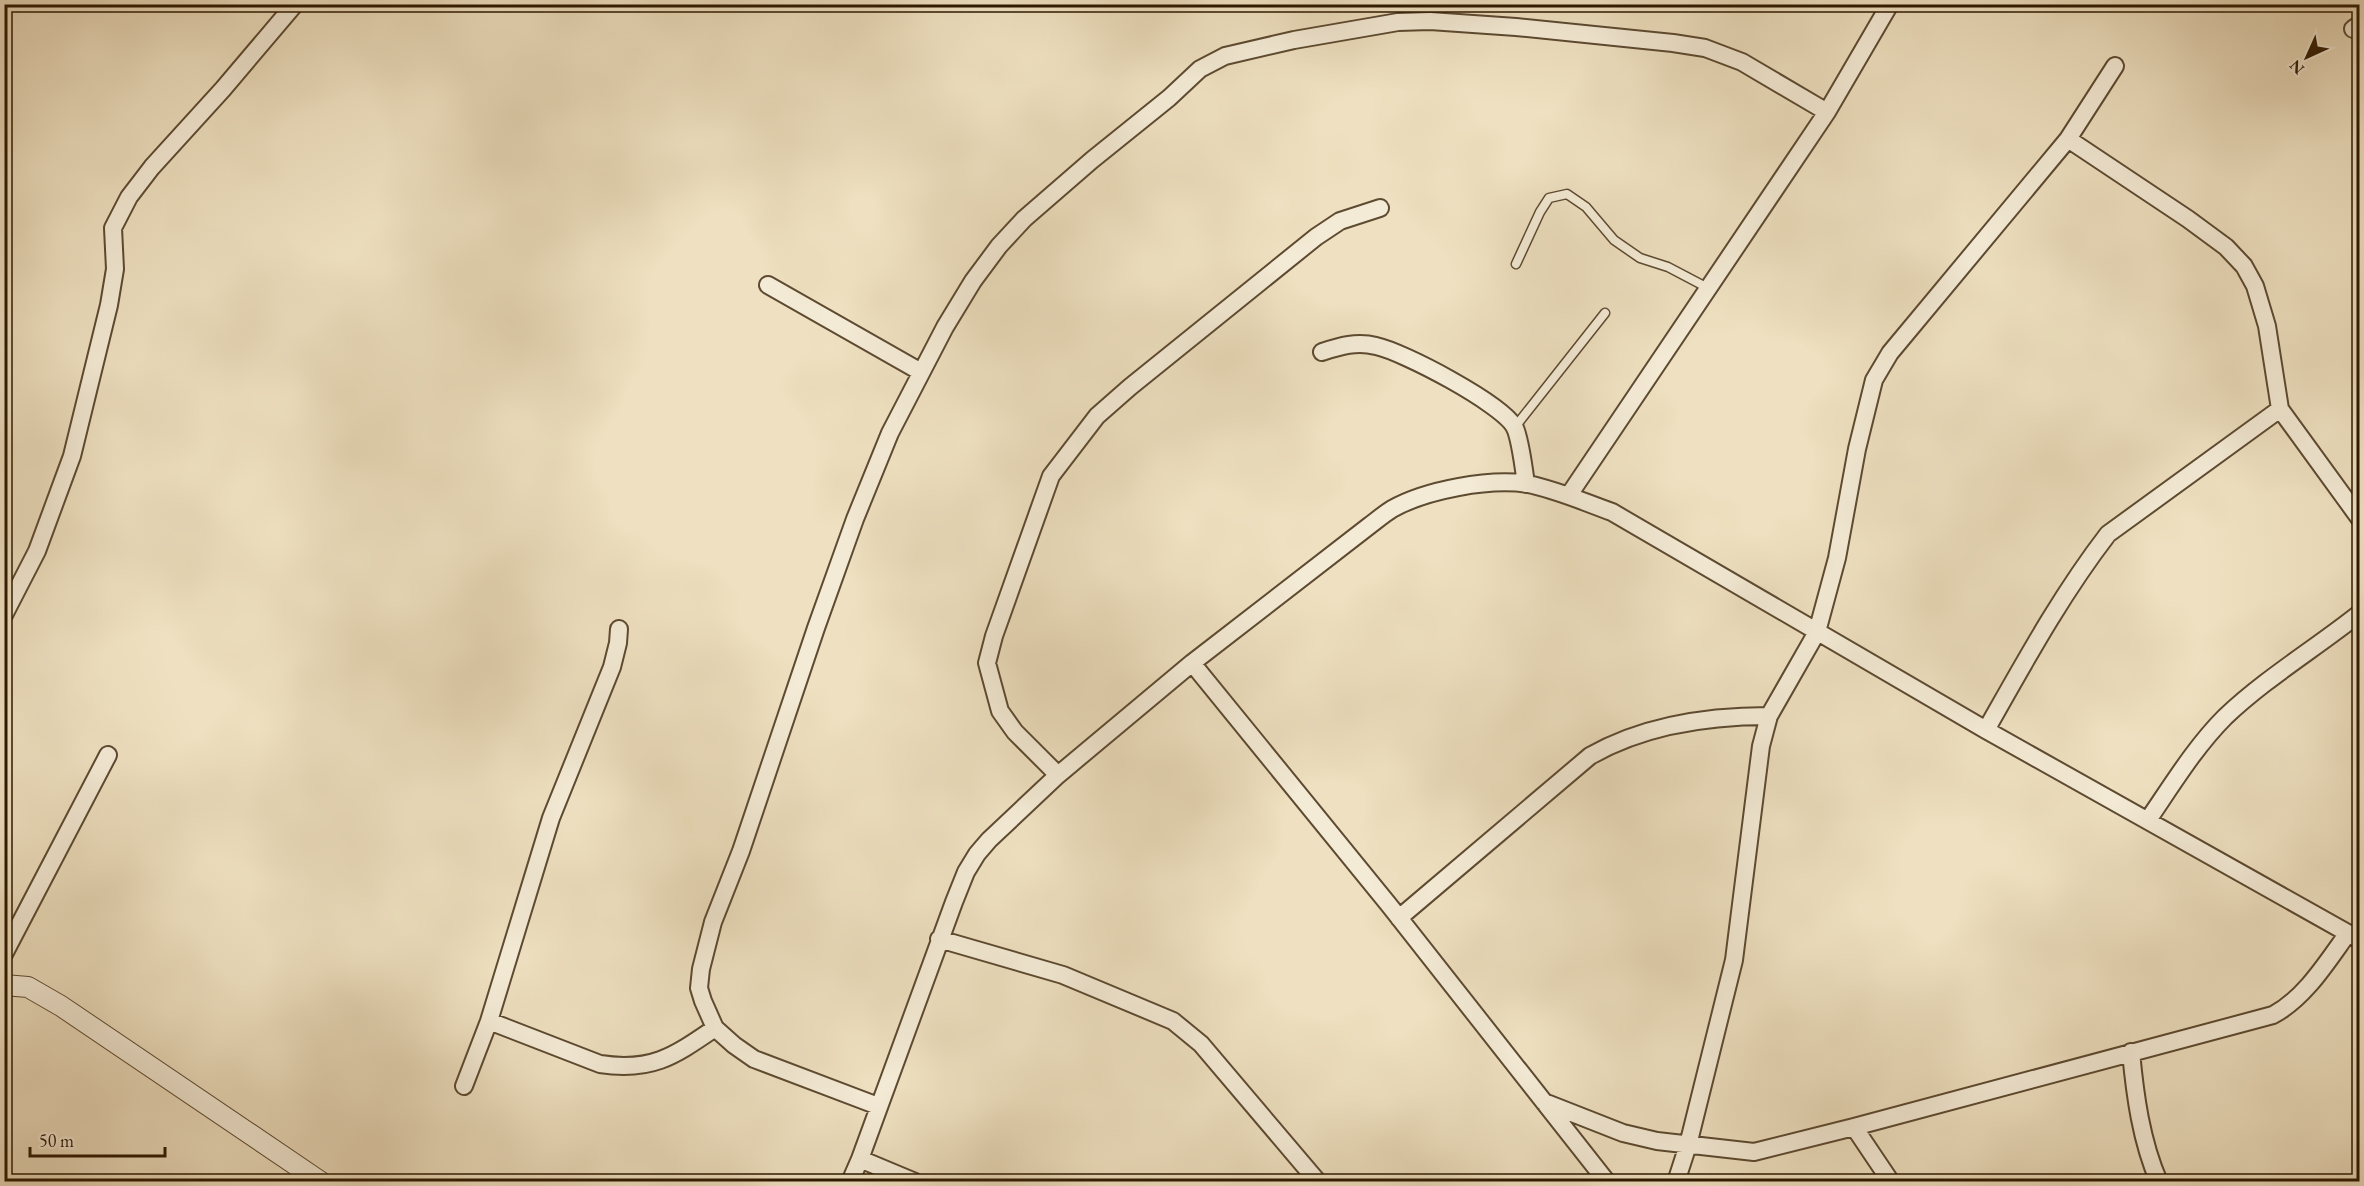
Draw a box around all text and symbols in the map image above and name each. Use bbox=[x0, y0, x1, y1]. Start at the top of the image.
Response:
north arrow bbox=[2277, 27, 2337, 87]
text: N bbox=[2285, 55, 2309, 79]
scale bar bbox=[30, 1120, 165, 1158]
text: 50 m bbox=[39, 1129, 74, 1152]

